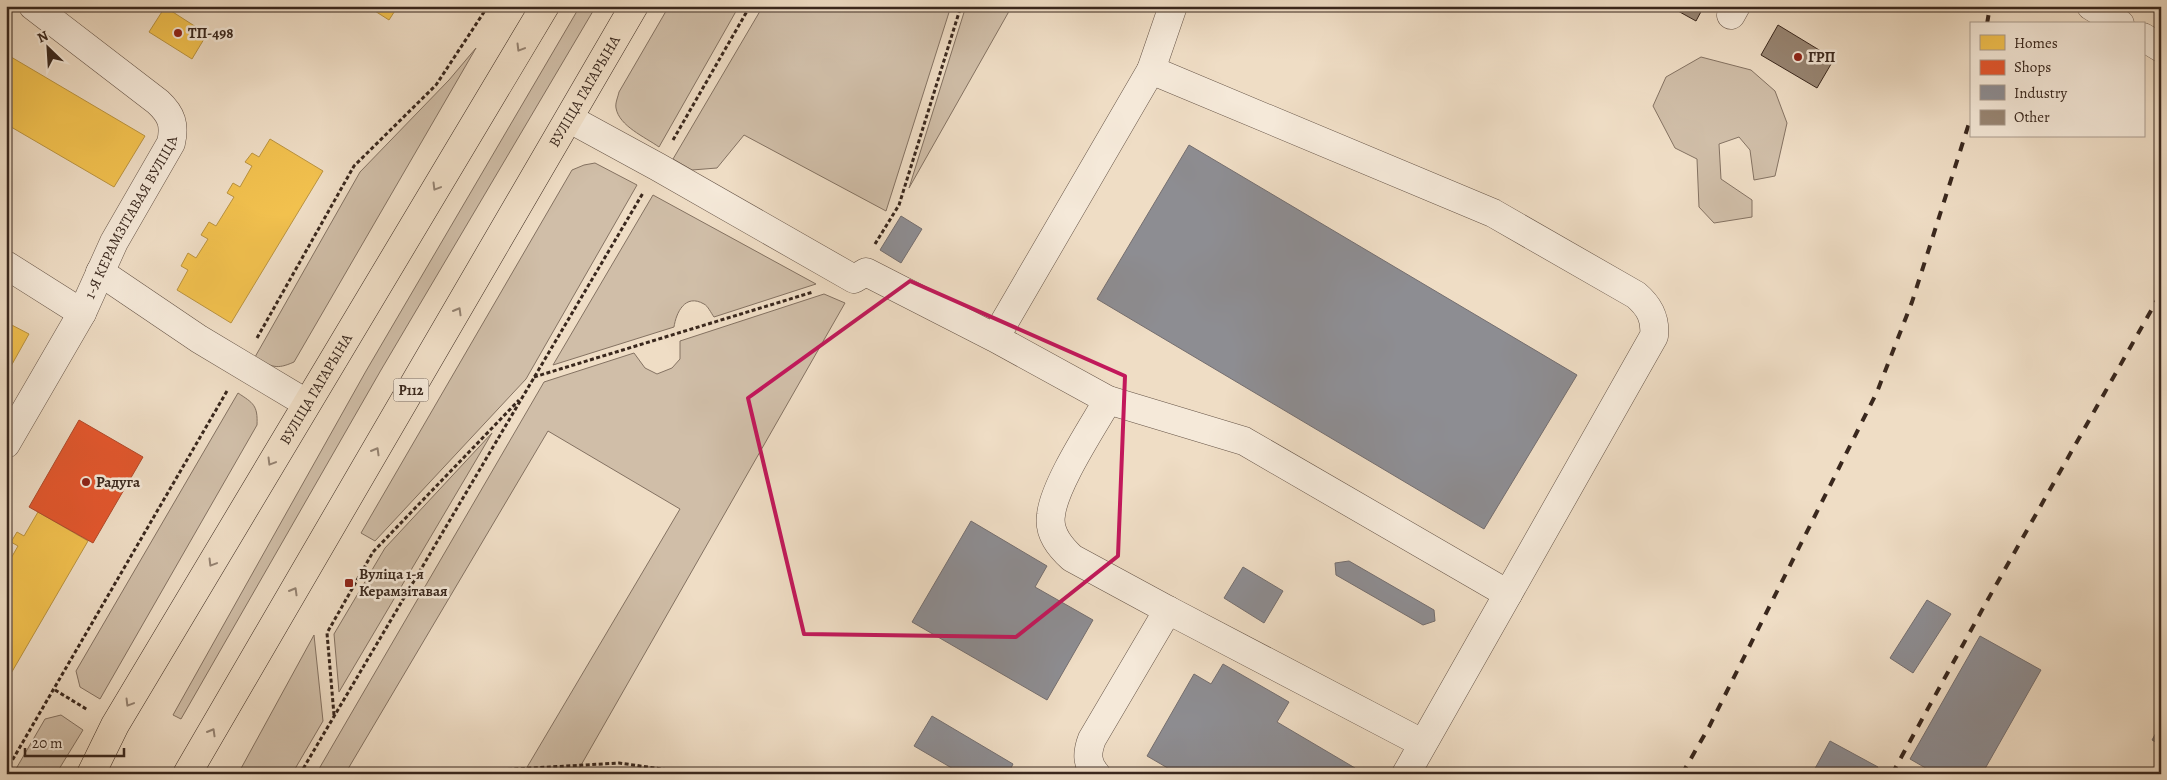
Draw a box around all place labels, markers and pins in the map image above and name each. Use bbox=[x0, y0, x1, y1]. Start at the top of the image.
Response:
place label: ТП-498 bbox=[188, 23, 233, 43]
marker: ТП-498 bbox=[172, 27, 184, 39]
place label: ГРП bbox=[1808, 47, 1835, 67]
marker: ГРП bbox=[1792, 51, 1804, 63]
place label: Радуга bbox=[96, 472, 141, 492]
marker: Радуга bbox=[80, 476, 92, 488]
place label: Вуліца 1-я Керамзітавая bbox=[359, 564, 448, 601]
marker: Вуліца 1-я Керамзітавая bbox=[343, 577, 355, 589]

